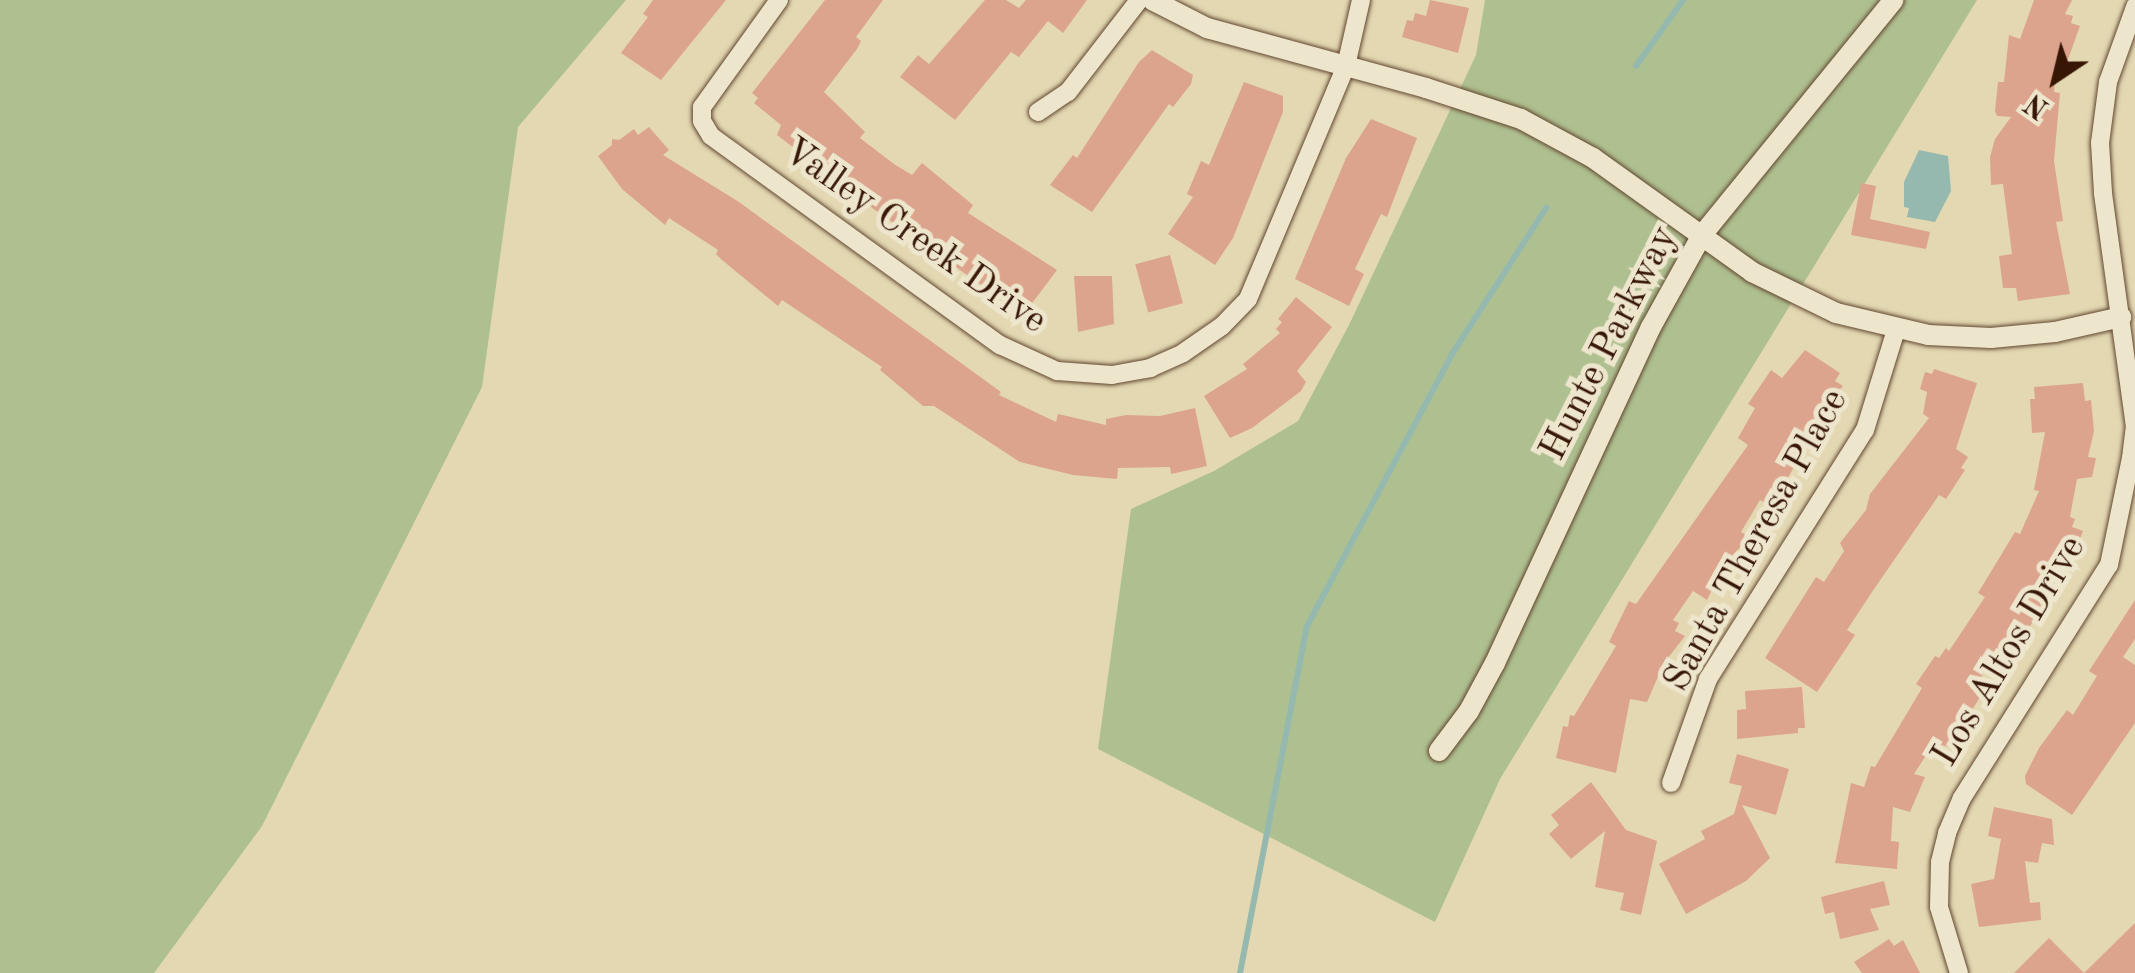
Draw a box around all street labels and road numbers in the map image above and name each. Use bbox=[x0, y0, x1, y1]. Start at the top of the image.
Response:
street label: Valley Creek Drive bbox=[773, 129, 1055, 345]
street label: Hunte Parkway bbox=[1531, 219, 1689, 469]
street label: Santa Theresa Place bbox=[1655, 382, 1859, 700]
street label: Los Altos Drive bbox=[1923, 528, 2097, 776]

